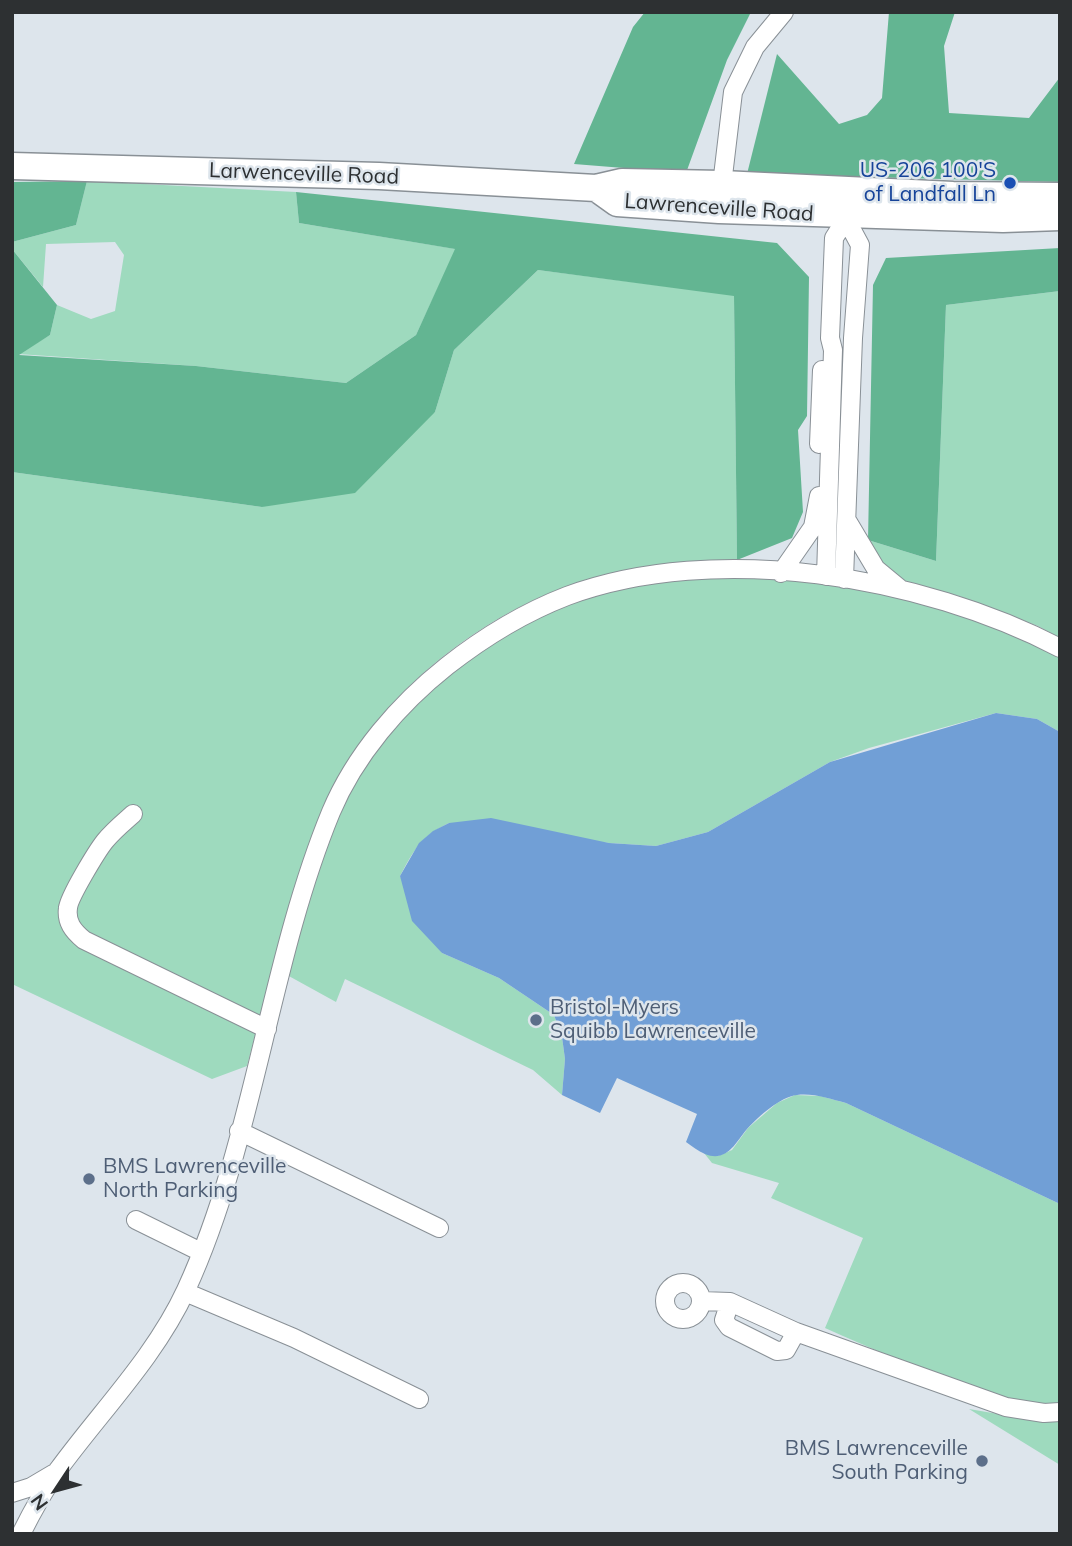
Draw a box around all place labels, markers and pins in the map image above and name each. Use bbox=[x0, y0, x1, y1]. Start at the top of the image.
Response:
place label: US-206 100'S of Landfall Ln bbox=[860, 158, 996, 208]
marker: US-206 100'S of Landfall Ln bbox=[1002, 175, 1018, 191]
place label: Bristol-Myers Squibb Lawrenceville bbox=[550, 995, 756, 1045]
marker: Bristol-Myers Squibb Lawrenceville bbox=[528, 1012, 544, 1028]
place label: BMS Lawrenceville North Parking bbox=[103, 1154, 286, 1204]
marker: BMS Lawrenceville North Parking bbox=[81, 1171, 97, 1187]
place label: BMS Lawrenceville South Parking bbox=[785, 1436, 968, 1486]
marker: BMS Lawrenceville South Parking bbox=[974, 1453, 990, 1469]

